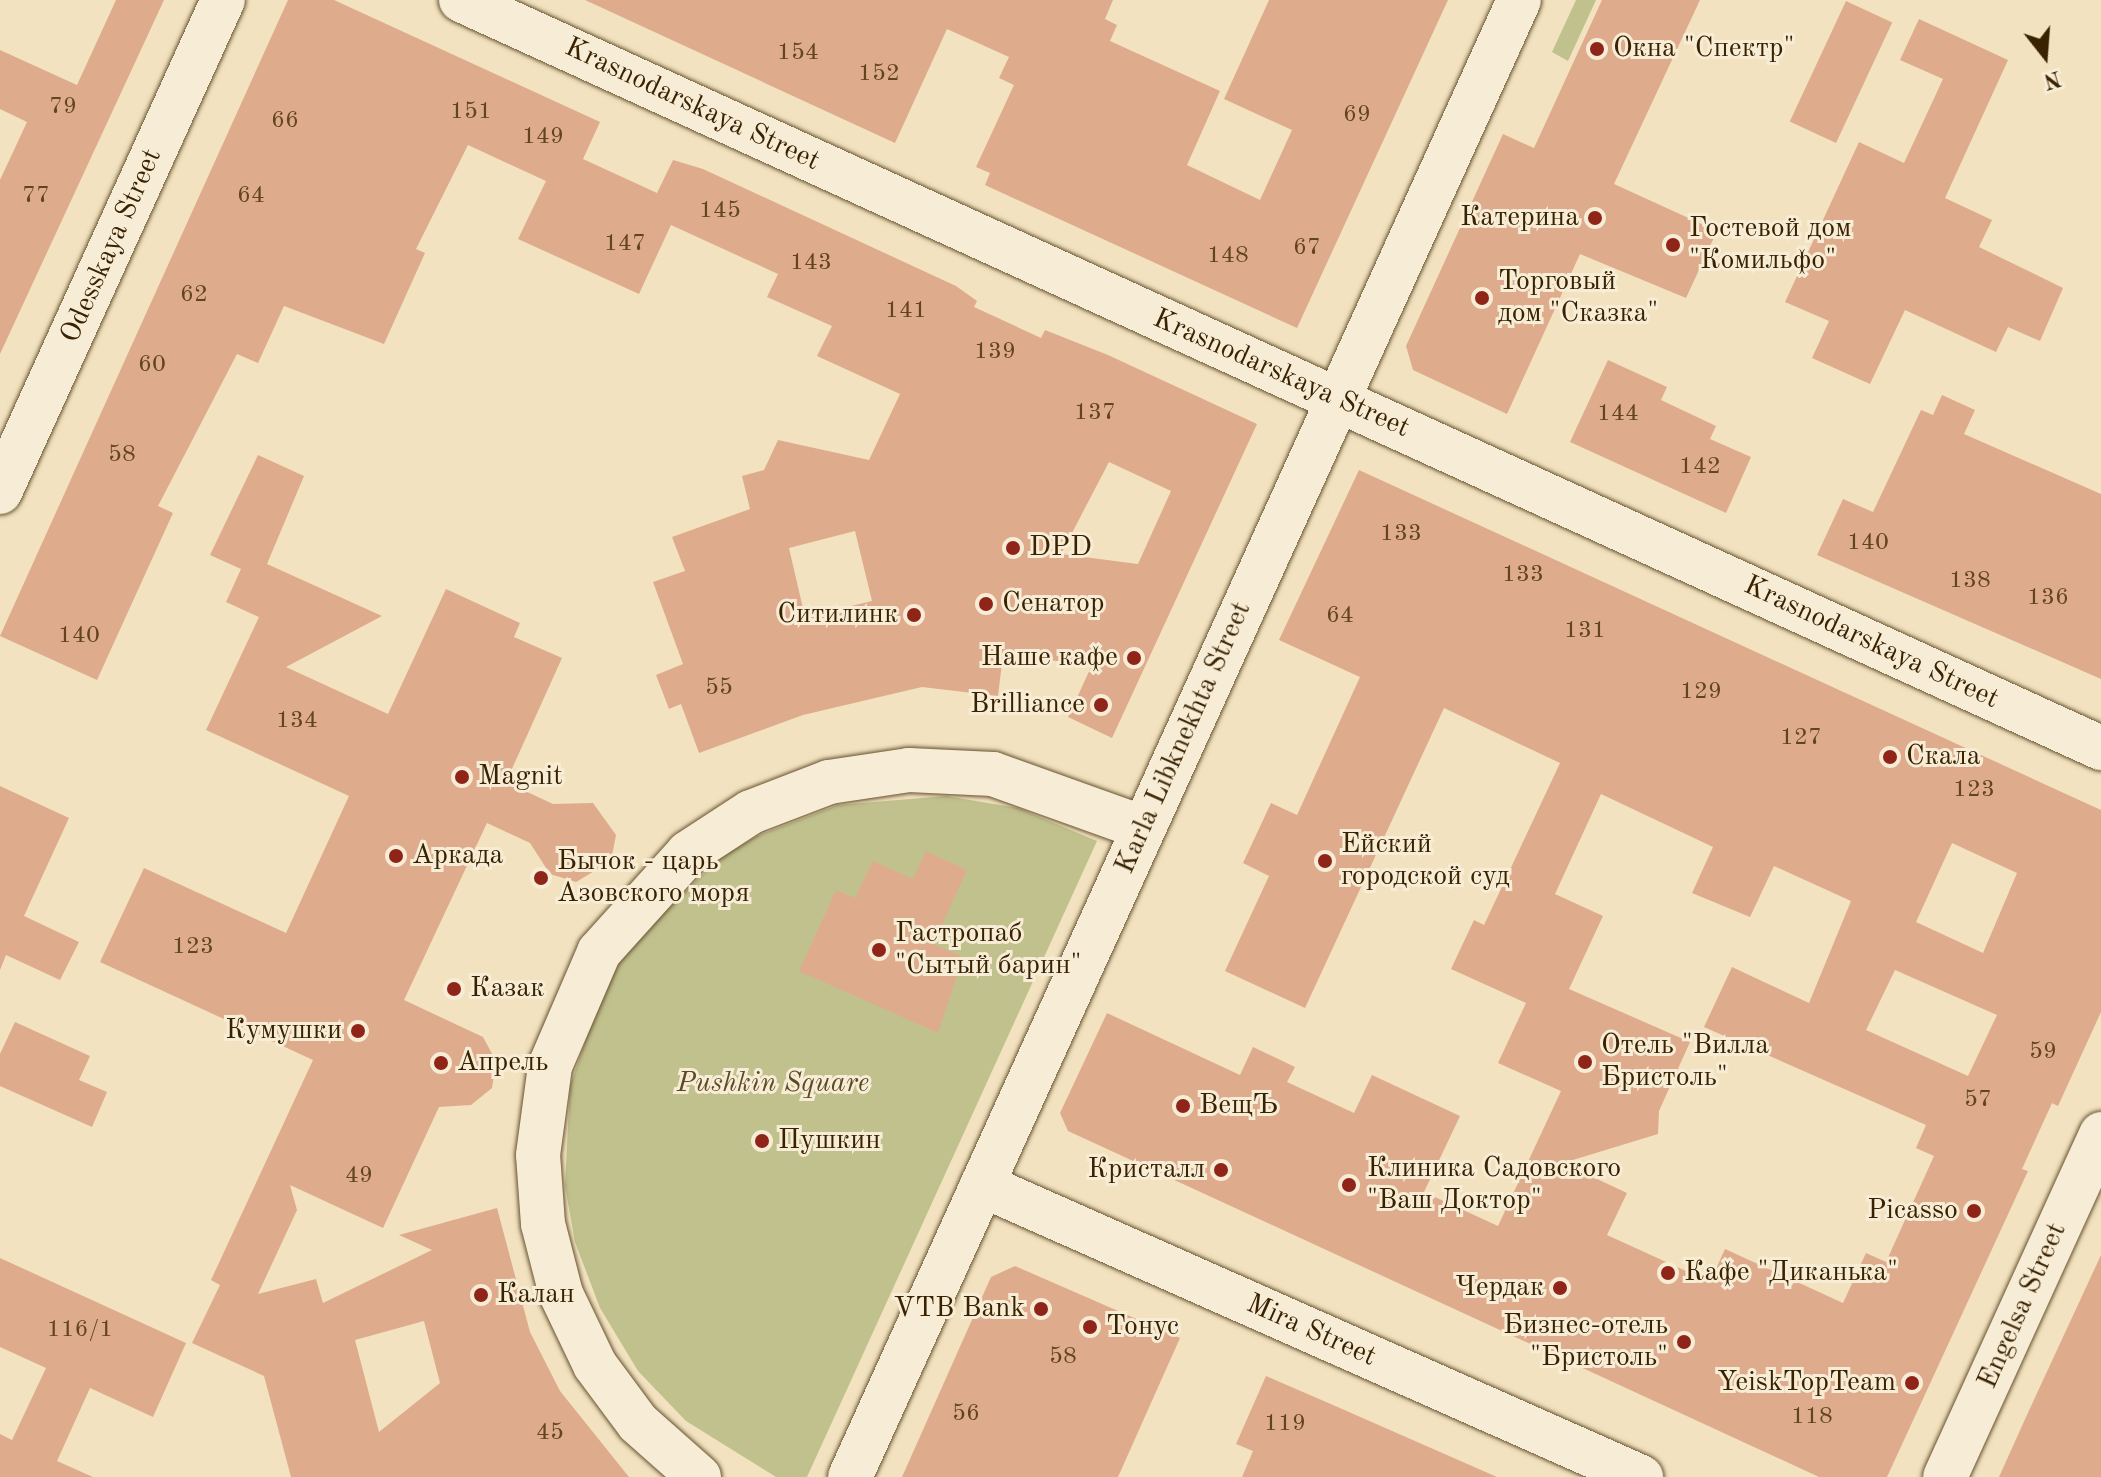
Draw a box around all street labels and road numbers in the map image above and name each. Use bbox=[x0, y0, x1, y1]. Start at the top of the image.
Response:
street label: Krasnodarskaya Street bbox=[559, 31, 825, 179]
street label: Odesskaya Street bbox=[54, 144, 170, 348]
street label: Krasnodarskaya Street bbox=[1147, 302, 1415, 446]
street label: Krasnodarskaya Street bbox=[1738, 569, 2004, 717]
street label: Karla Libknekhta Street bbox=[1109, 597, 1259, 879]
street label: Engelsa Street bbox=[1971, 1218, 2075, 1394]
street label: Mira Street bbox=[1241, 1288, 1381, 1374]

